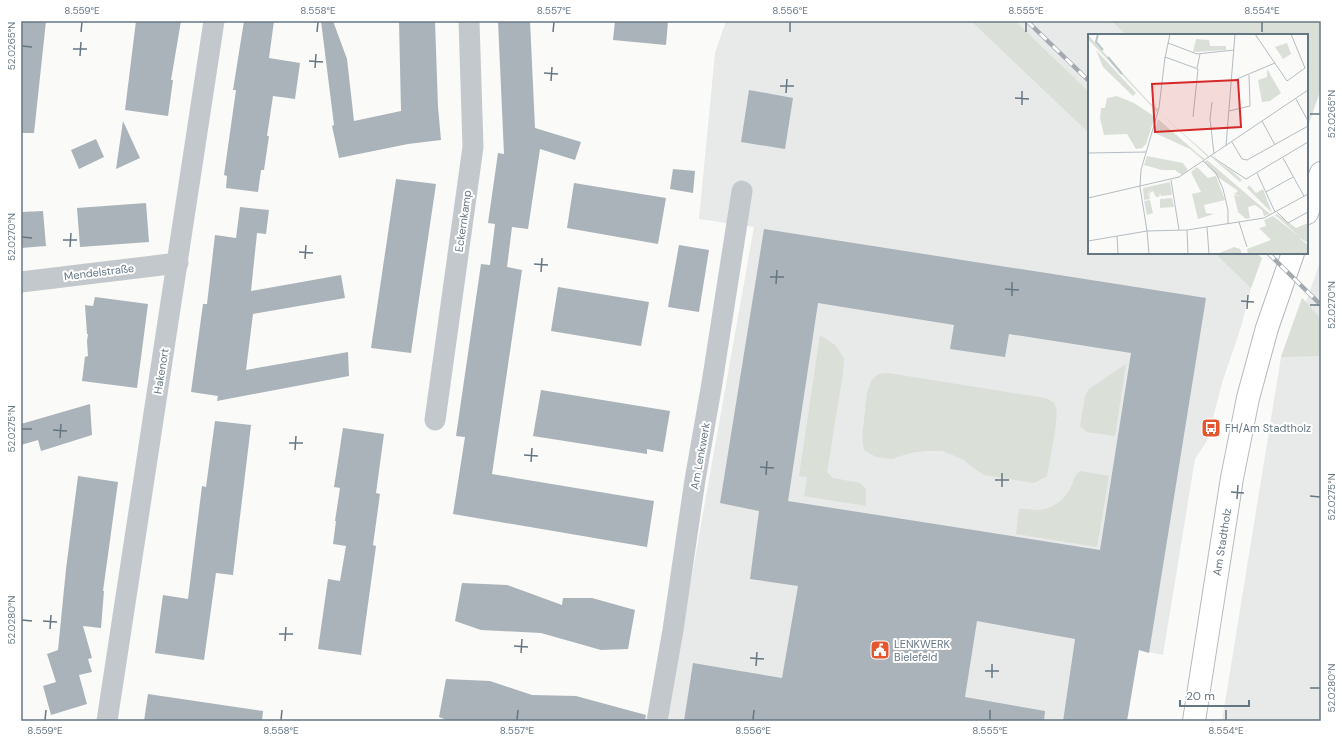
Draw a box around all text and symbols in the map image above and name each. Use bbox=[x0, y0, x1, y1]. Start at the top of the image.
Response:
text: 8.559°E bbox=[64, 4, 100, 17]
text: 8.558°E bbox=[300, 4, 336, 17]
text: 8.557°E bbox=[537, 4, 572, 17]
text: 8.556°E bbox=[772, 4, 808, 17]
text: 8.555°E bbox=[1008, 4, 1044, 17]
text: 8.554°E bbox=[1244, 4, 1280, 17]
text: 52.0265°N bbox=[5, 22, 18, 70]
inset map bbox=[1088, 34, 1308, 254]
text: 52.0265°N bbox=[1325, 90, 1338, 138]
street label: Eckernkamp bbox=[452, 189, 474, 253]
text: 52.0270°N bbox=[5, 213, 18, 261]
street label: Mendelstraße bbox=[63, 261, 135, 283]
text: 52.0270°N bbox=[1325, 281, 1338, 329]
street label: Hakenort bbox=[150, 347, 172, 395]
text: 52.0275°N bbox=[5, 405, 18, 453]
bus stop icon: FH/Am Stadtholz bbox=[1200, 417, 1222, 439]
street label: Am Lenkwerk bbox=[687, 421, 713, 491]
place label: FH/Am Stadtholz bbox=[1225, 421, 1311, 435]
text: 52.0275°N bbox=[1325, 473, 1338, 521]
street label: Am Stadtholz bbox=[1210, 507, 1234, 577]
text: 52.0280°N bbox=[5, 595, 18, 644]
place label: LENKWERK Bielefeld bbox=[894, 637, 950, 664]
public building icon: LENKWERK Bielefeld bbox=[869, 639, 891, 661]
text: 52.0280°N bbox=[1325, 663, 1338, 712]
scale bar bbox=[1180, 682, 1249, 708]
text: 20 m bbox=[1186, 688, 1215, 704]
text: 8.559°E bbox=[27, 724, 63, 737]
text: 8.558°E bbox=[263, 724, 299, 737]
text: 8.557°E bbox=[500, 724, 535, 737]
text: 8.556°E bbox=[735, 724, 771, 737]
text: 8.555°E bbox=[972, 724, 1008, 737]
text: 8.554°E bbox=[1208, 724, 1244, 737]

